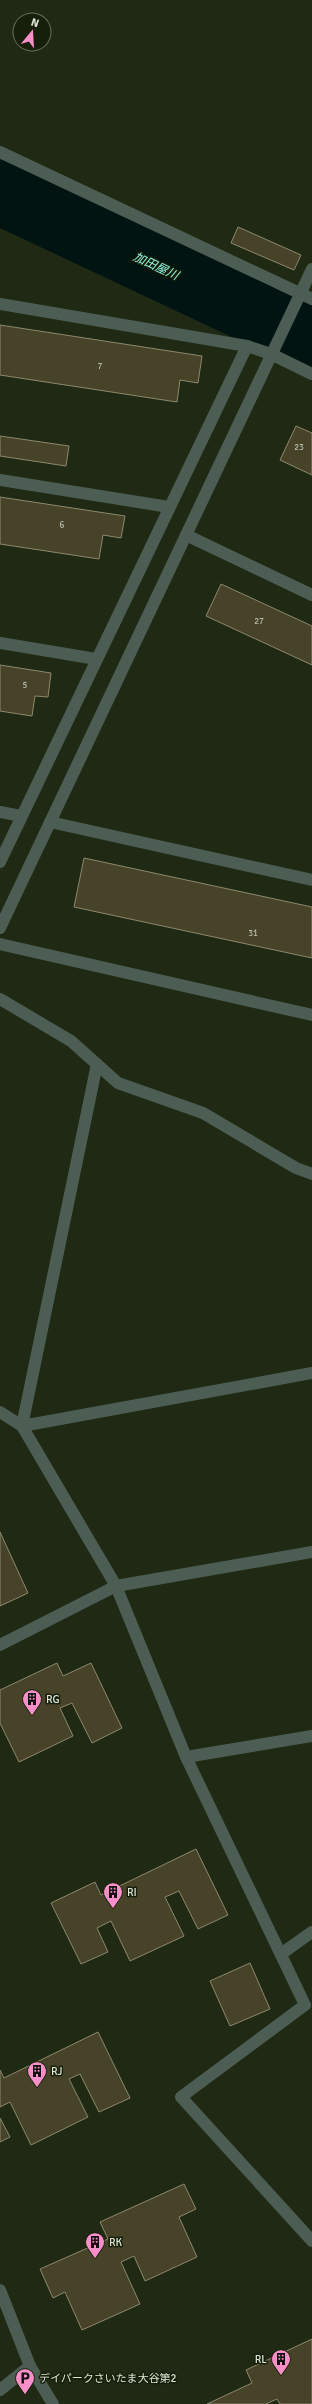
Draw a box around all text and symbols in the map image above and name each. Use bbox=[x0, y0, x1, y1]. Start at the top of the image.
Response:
north arrow bbox=[12, 12, 52, 52]
text: N bbox=[29, 16, 41, 30]
water label: 加田屋川 bbox=[131, 250, 183, 284]
house number: 7 bbox=[98, 361, 103, 372]
house number: 23 bbox=[294, 442, 304, 453]
house number: 6 bbox=[60, 520, 65, 531]
house number: 27 bbox=[254, 616, 264, 627]
house number: 5 bbox=[23, 680, 28, 691]
house number: 31 bbox=[248, 928, 258, 939]
building icon: RG bbox=[21, 1688, 43, 1716]
place label: RG bbox=[46, 1693, 60, 1706]
building icon: RI bbox=[102, 1881, 124, 1909]
place label: RI bbox=[127, 1886, 137, 1899]
building icon: RJ bbox=[26, 2060, 48, 2088]
place label: RJ bbox=[51, 2065, 63, 2078]
building icon: RK bbox=[84, 2231, 106, 2259]
place label: RK bbox=[109, 2236, 123, 2249]
building icon: RL bbox=[270, 2348, 292, 2376]
place label: RL bbox=[255, 2353, 267, 2366]
parking icon: デイパークさいたま大谷第2 bbox=[14, 2367, 36, 2395]
place label: デイパークさいたま大谷第2 bbox=[39, 2372, 176, 2385]

